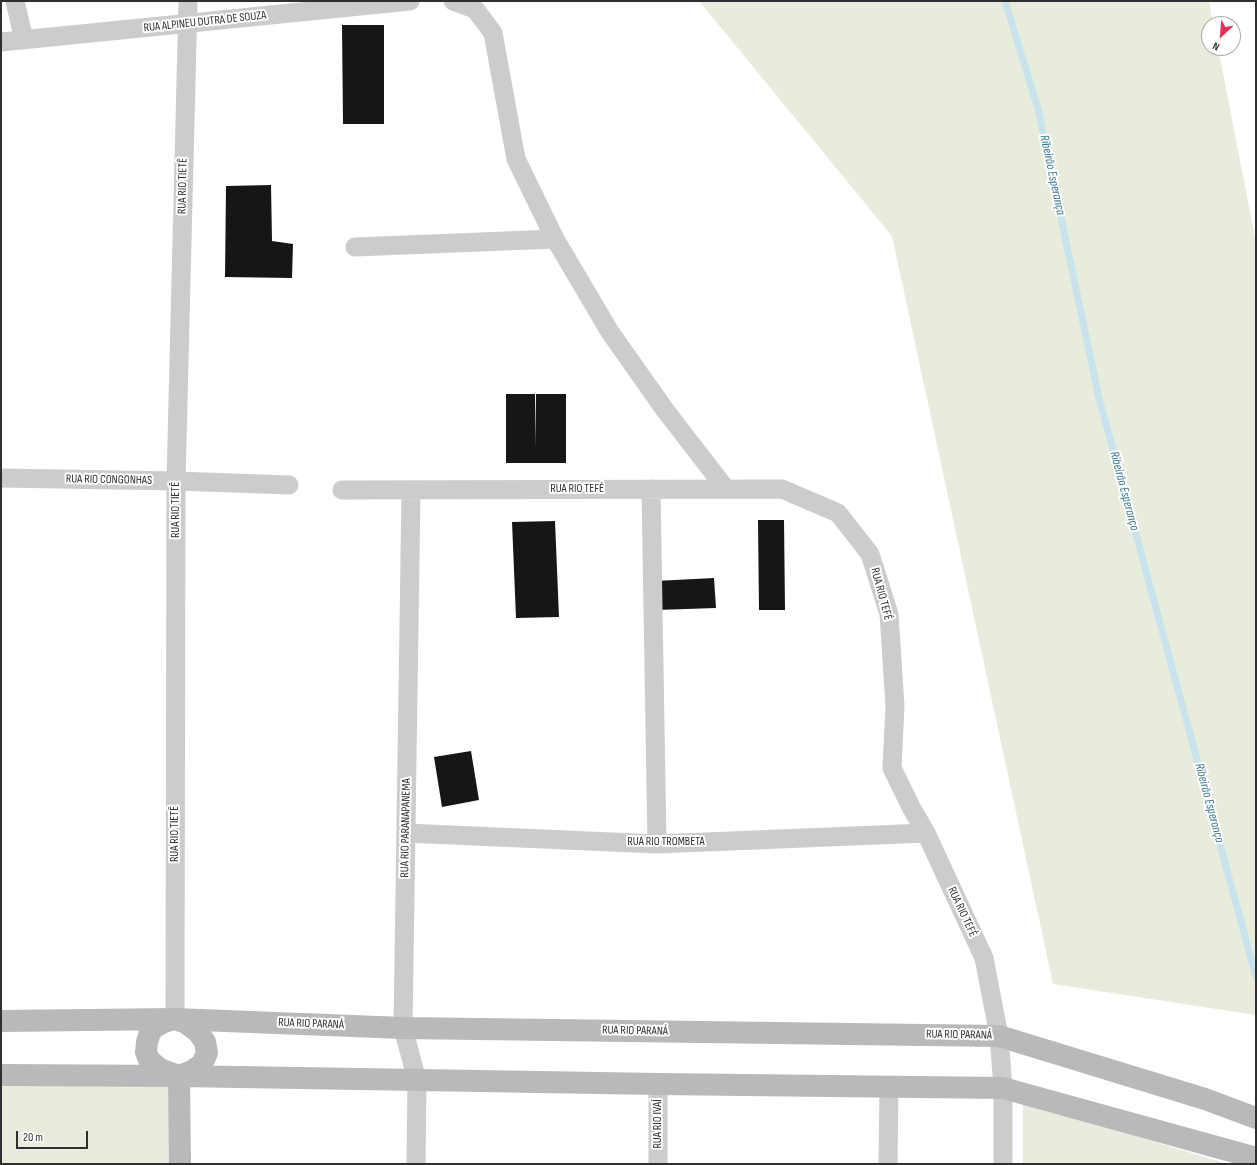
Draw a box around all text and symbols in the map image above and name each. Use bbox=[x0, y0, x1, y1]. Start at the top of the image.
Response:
street label: RUA ALPINEU DUTRA DE SOUZA bbox=[143, 8, 267, 36]
north arrow bbox=[1201, 16, 1241, 56]
text: N bbox=[1210, 39, 1221, 53]
water label: Ribeirão Esperança bbox=[1036, 133, 1068, 217]
street label: RUA RIO TIETÊ bbox=[175, 158, 191, 214]
water label: Ribeirão Esperança bbox=[1106, 450, 1142, 532]
street label: RUA RIO CONGONHAS bbox=[66, 472, 152, 488]
street label: RUA RIO TIETÊ bbox=[169, 482, 183, 538]
street label: RUA RIO TEFÉ bbox=[550, 482, 604, 496]
street label: RUA RIO TEFÉ bbox=[867, 566, 895, 622]
water label: Ribeirão Esperança bbox=[1191, 762, 1227, 844]
street label: RUA RIO PARANAPANEMA bbox=[398, 778, 414, 878]
street label: RUA RIO TIETÊ bbox=[168, 806, 182, 862]
street label: RUA RIO TROMBETA bbox=[627, 835, 705, 849]
street label: RUA RIO TEFÉ bbox=[944, 885, 980, 939]
street label: RUA RIO PARANÁ bbox=[278, 1016, 344, 1032]
street label: RUA RIO PARANÁ bbox=[602, 1023, 668, 1039]
street label: RUA RIO PARANÁ bbox=[926, 1027, 992, 1043]
street label: RUA RIO IVAÍ bbox=[651, 1099, 665, 1149]
scale bar bbox=[18, 1123, 90, 1149]
text: 20 m bbox=[23, 1130, 43, 1145]

